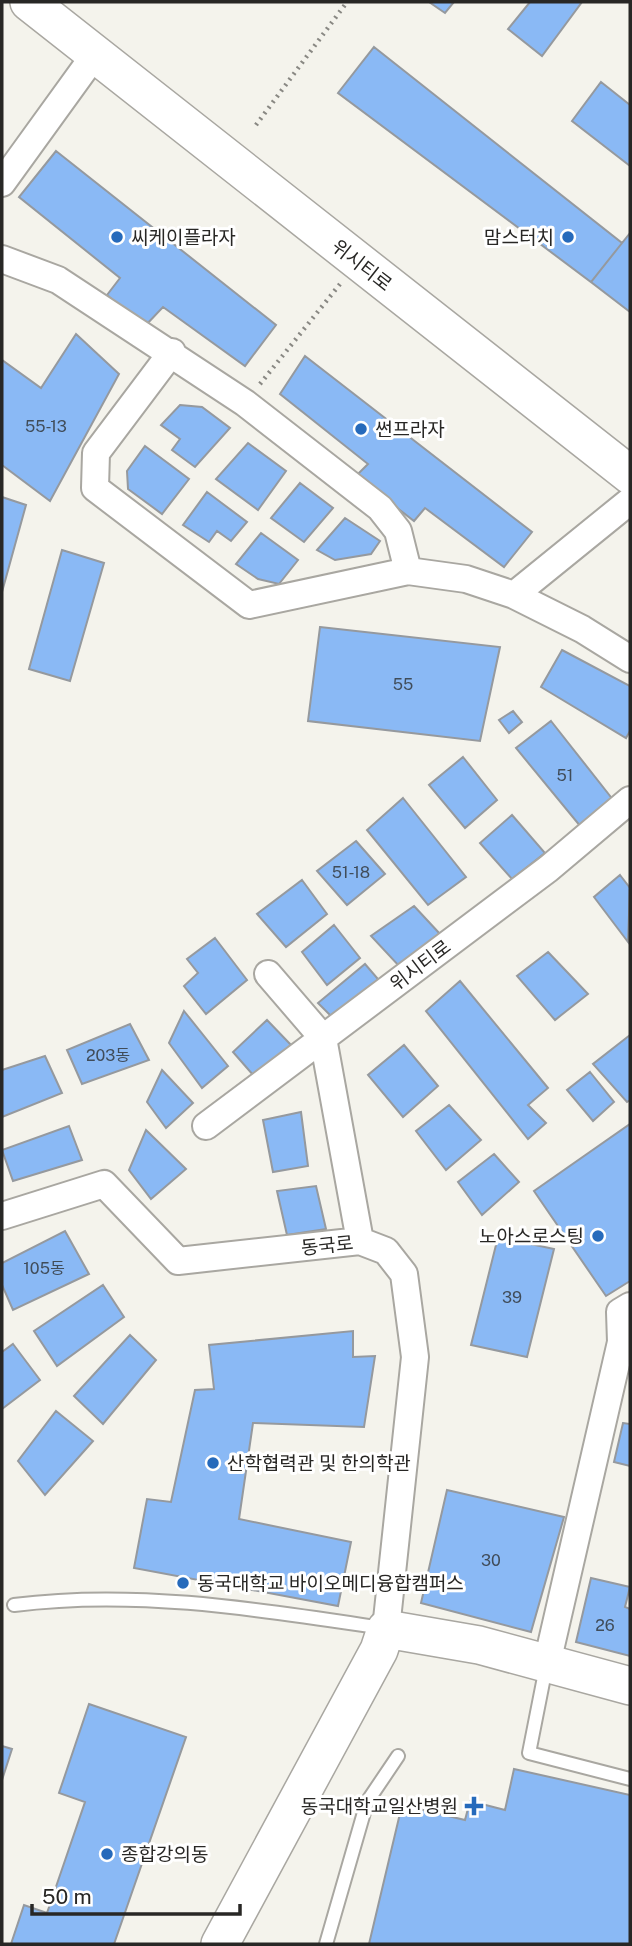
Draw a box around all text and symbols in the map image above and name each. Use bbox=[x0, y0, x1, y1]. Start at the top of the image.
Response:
place label: 씨케이플라자 bbox=[131, 226, 236, 248]
place label: 맘스터치 bbox=[484, 226, 554, 248]
marker: 씨케이플라자 bbox=[109, 229, 125, 245]
marker: 맘스터치 bbox=[560, 229, 576, 245]
street label: 위시티로 bbox=[328, 235, 396, 295]
house number: 55-13 bbox=[25, 417, 67, 436]
place label: 썬프라자 bbox=[375, 418, 445, 440]
marker: 썬프라자 bbox=[353, 421, 369, 437]
house number: 55 bbox=[393, 675, 413, 694]
house number: 51 bbox=[557, 766, 573, 785]
house number: 51-18 bbox=[332, 863, 370, 882]
street label: 위시티로 bbox=[385, 935, 455, 995]
house number: 203동 bbox=[86, 1046, 130, 1065]
place label: 노아스로스팅 bbox=[479, 1225, 584, 1247]
marker: 노아스로스팅 bbox=[590, 1228, 606, 1244]
street label: 동국로 bbox=[300, 1231, 354, 1259]
house number: 105동 bbox=[23, 1259, 65, 1278]
house number: 39 bbox=[502, 1288, 522, 1307]
place label: 산학협력관 및 한의학관 bbox=[227, 1452, 411, 1474]
marker: 산학협력관 및 한의학관 bbox=[205, 1455, 221, 1471]
house number: 30 bbox=[481, 1551, 501, 1570]
place label: 동국대학교 바이오메디융합캠퍼스 bbox=[197, 1572, 464, 1594]
marker: 동국대학교 바이오메디융합캠퍼스 bbox=[175, 1575, 191, 1591]
house number: 26 bbox=[595, 1616, 615, 1635]
place label: 동국대학교일산병원 bbox=[301, 1795, 458, 1817]
marker: 동국대학교일산병원 bbox=[464, 1796, 484, 1816]
place label: 종합강의동 bbox=[121, 1843, 208, 1865]
marker: 종합강의동 bbox=[99, 1846, 115, 1862]
scale bar bbox=[32, 1872, 240, 1916]
text: 50 m bbox=[42, 1884, 92, 1909]

